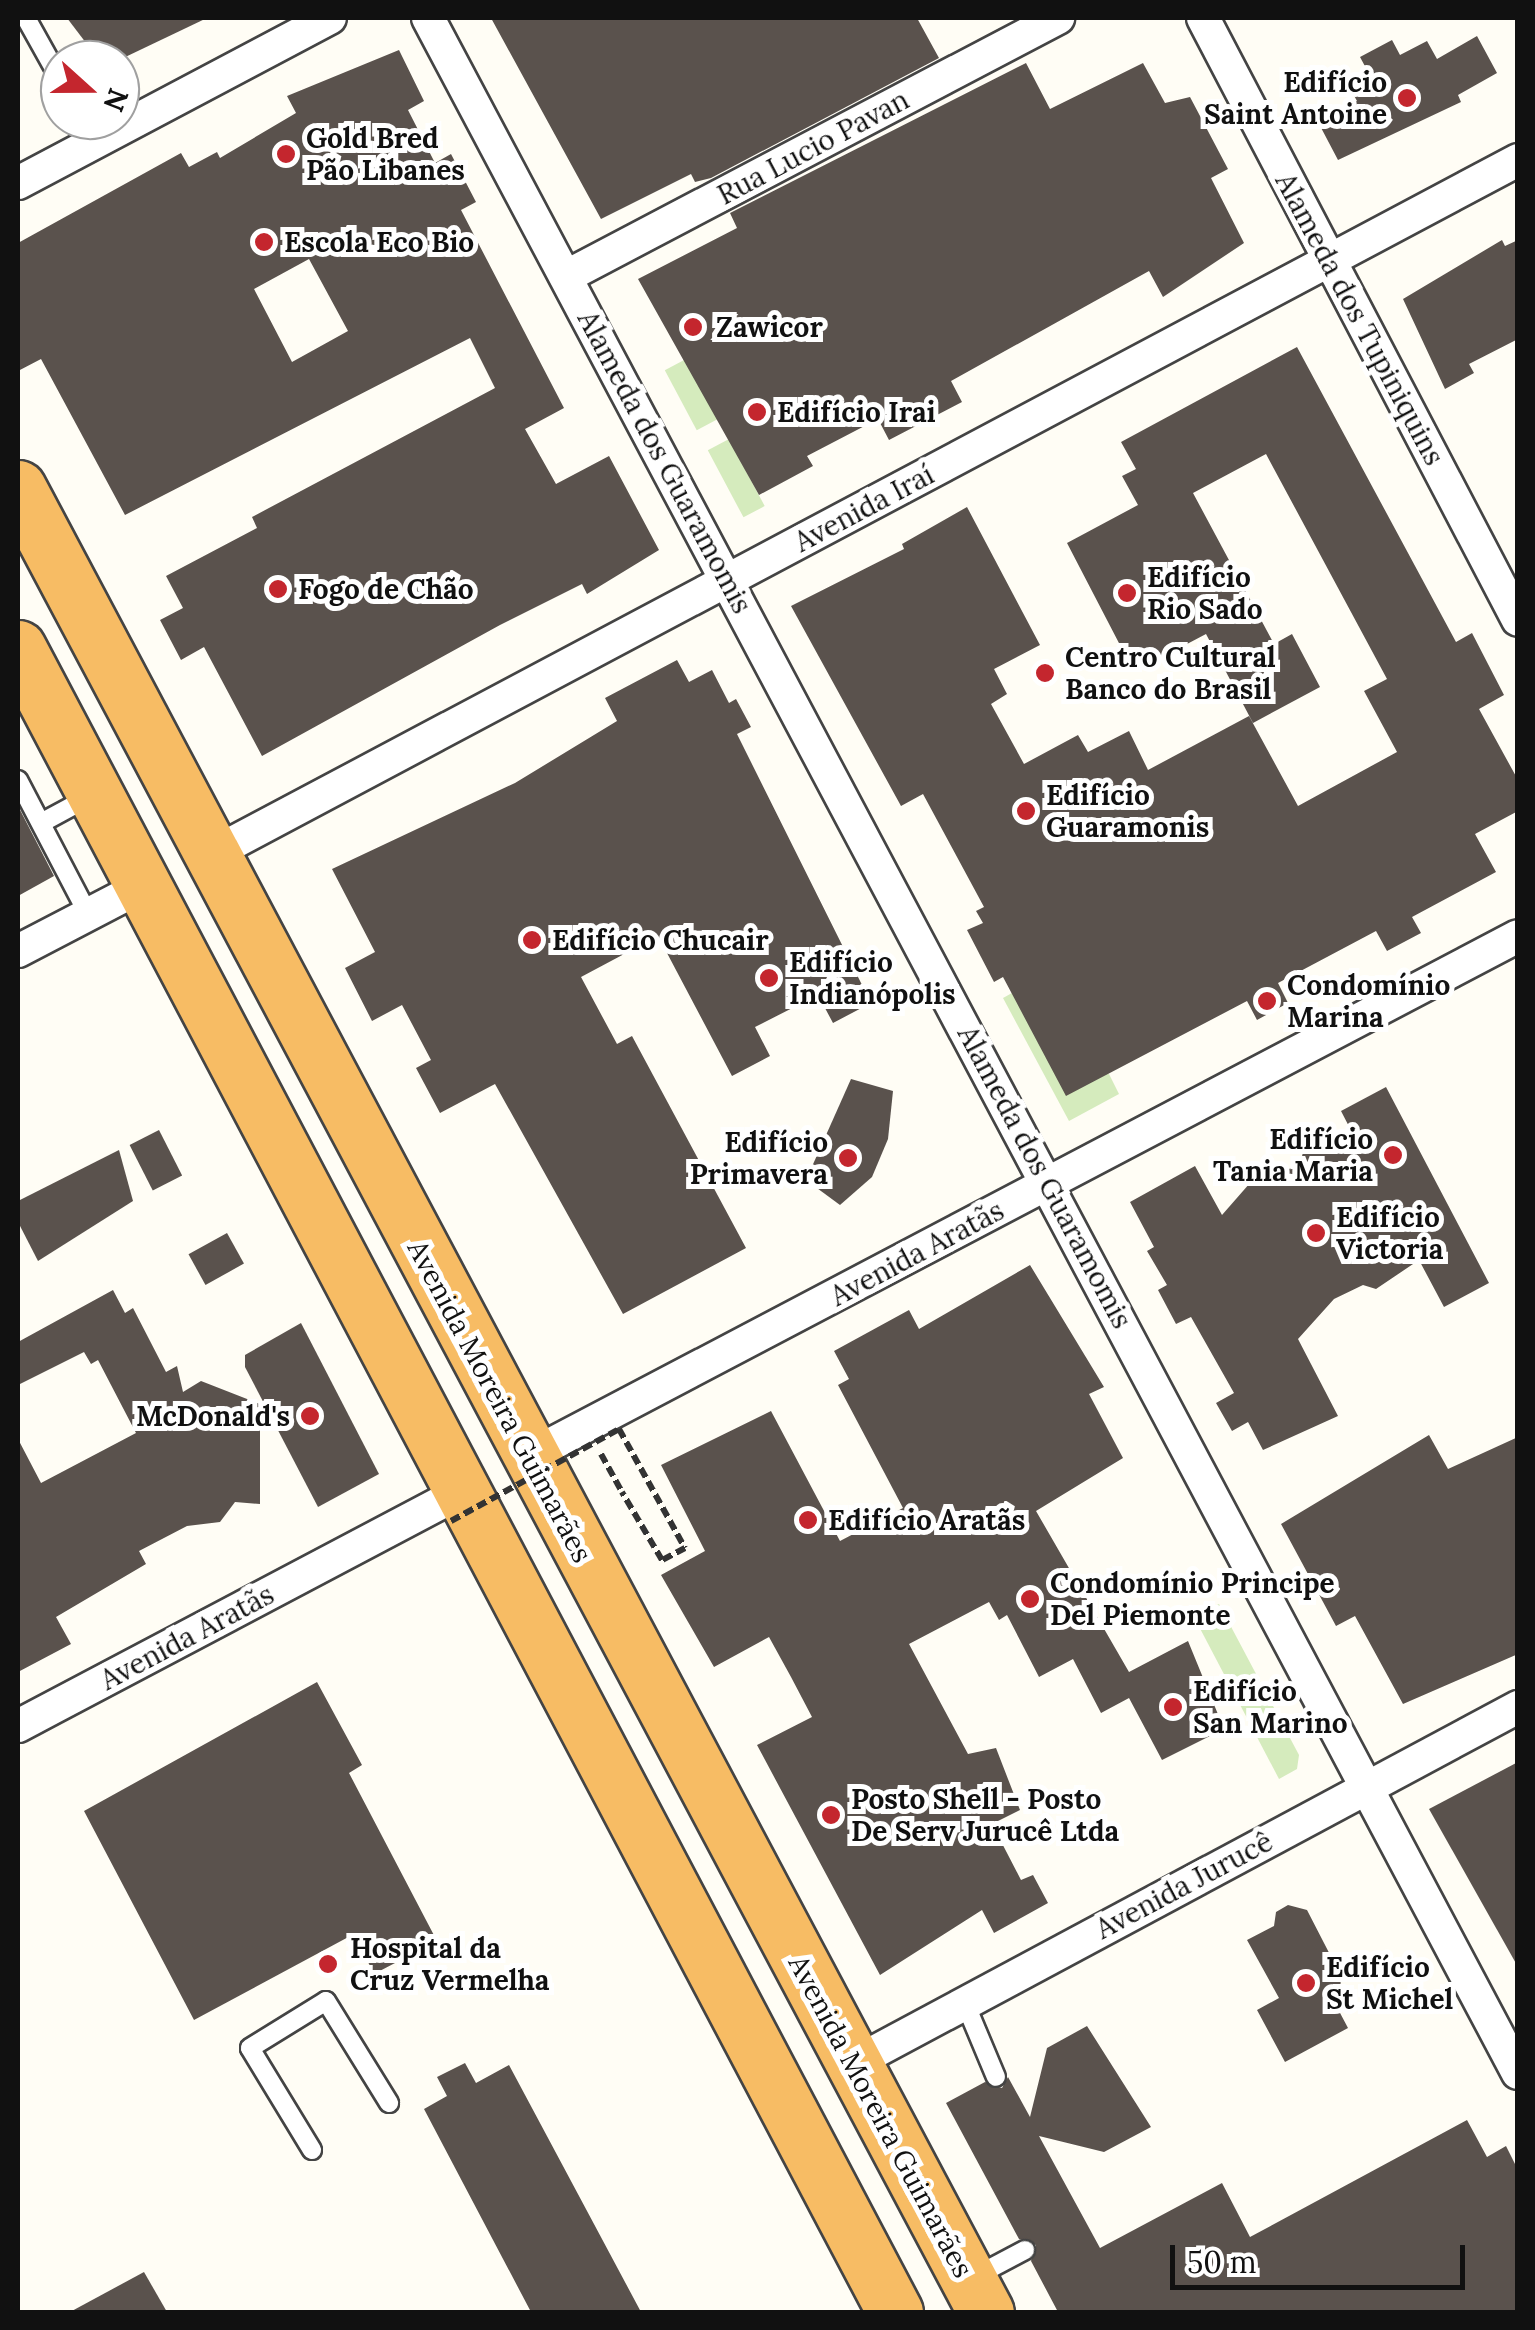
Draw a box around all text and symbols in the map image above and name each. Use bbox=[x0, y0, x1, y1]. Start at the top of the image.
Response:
north arrow bbox=[40, 40, 140, 140]
place label: Edifício Saint Antoine bbox=[1204, 65, 1387, 131]
street label: Rua Lucio Pavan bbox=[712, 82, 914, 212]
text: N bbox=[95, 83, 137, 117]
marker: Edifício Saint Antoine bbox=[1396, 87, 1418, 109]
place label: Gold Bred Pão Libanes bbox=[306, 121, 465, 187]
marker: Gold Bred Pão Libanes bbox=[275, 143, 297, 165]
street label: Alameda dos Tupiniquins bbox=[1269, 167, 1451, 471]
place label: Escola Eco Bio bbox=[284, 225, 474, 259]
marker: Escola Eco Bio bbox=[253, 231, 275, 253]
street label: Alameda dos Guaramomis bbox=[571, 305, 759, 619]
place label: Zawicor bbox=[716, 310, 823, 344]
marker: Zawicor bbox=[680, 314, 706, 340]
place label: Edifício Irai bbox=[777, 395, 936, 429]
marker: Edifício Irai bbox=[746, 401, 768, 423]
street label: Avenida Iraí bbox=[789, 457, 939, 559]
place label: Edifício Rio Sado bbox=[1147, 560, 1263, 626]
place label: Fogo de Chão bbox=[298, 572, 474, 606]
marker: Fogo de Chão bbox=[267, 578, 289, 600]
marker: Edifício Rio Sado bbox=[1116, 582, 1138, 604]
place label: Centro Cultural Banco do Brasil bbox=[1065, 640, 1276, 706]
marker: Centro Cultural Banco do Brasil bbox=[1034, 662, 1056, 684]
place label: Edifício Guaramonis bbox=[1046, 778, 1209, 844]
marker: Edifício Guaramonis bbox=[1015, 800, 1037, 822]
place label: Edifício Chucair bbox=[552, 923, 769, 957]
marker: Edifício Chucair bbox=[521, 929, 543, 951]
place label: Edifício Indianópolis bbox=[789, 945, 956, 1011]
marker: Edifício Indianópolis bbox=[758, 967, 780, 989]
place label: Condomínio Marina bbox=[1287, 968, 1450, 1034]
marker: Condomínio Marina bbox=[1256, 990, 1278, 1012]
street label: Alameda dos Guaramomis bbox=[951, 1020, 1139, 1334]
place label: Edifício Tania Maria bbox=[1213, 1122, 1373, 1188]
place label: Edifício Primavera bbox=[690, 1125, 828, 1191]
marker: Edifício Tania Maria bbox=[1382, 1144, 1404, 1166]
marker: Edifício Primavera bbox=[837, 1147, 859, 1169]
street label: Avenida Aratãs bbox=[825, 1193, 1009, 1313]
place label: Edifício Victoria bbox=[1336, 1200, 1443, 1266]
marker: Edifício Victoria bbox=[1305, 1222, 1327, 1244]
street label: Avenida Moreira Guimarães bbox=[401, 1234, 599, 1568]
place label: McDonald's bbox=[136, 1399, 290, 1433]
marker: McDonald's bbox=[299, 1405, 321, 1427]
place label: Edifício Aratãs bbox=[828, 1503, 1025, 1537]
marker: Edifício Aratãs bbox=[797, 1509, 819, 1531]
place label: Condomínio Principe Del Piemonte bbox=[1050, 1566, 1335, 1632]
street label: Avenida Aratãs bbox=[95, 1577, 279, 1697]
marker: Condomínio Principe Del Piemonte bbox=[1019, 1588, 1041, 1610]
place label: Edifício San Marino bbox=[1193, 1674, 1348, 1740]
marker: Edifício San Marino bbox=[1162, 1696, 1184, 1718]
place label: Posto Shell - Posto De Serv Jurucê Ltda bbox=[851, 1782, 1119, 1848]
marker: Posto Shell - Posto De Serv Jurucê Ltda bbox=[820, 1804, 842, 1826]
street label: Avenida Jurucê bbox=[1090, 1824, 1278, 1946]
place label: Hospital da Cruz Vermelha bbox=[350, 1931, 549, 1997]
street label: Avenida Moreira Guimarães bbox=[782, 1949, 980, 2283]
place label: Edifício St Michel bbox=[1326, 1950, 1453, 2016]
marker: Hospital da Cruz Vermelha bbox=[315, 1951, 341, 1977]
marker: Edifício St Michel bbox=[1295, 1972, 1317, 1994]
scale bar bbox=[1175, 2225, 1470, 2287]
text: 50 m bbox=[1187, 2243, 1257, 2281]

